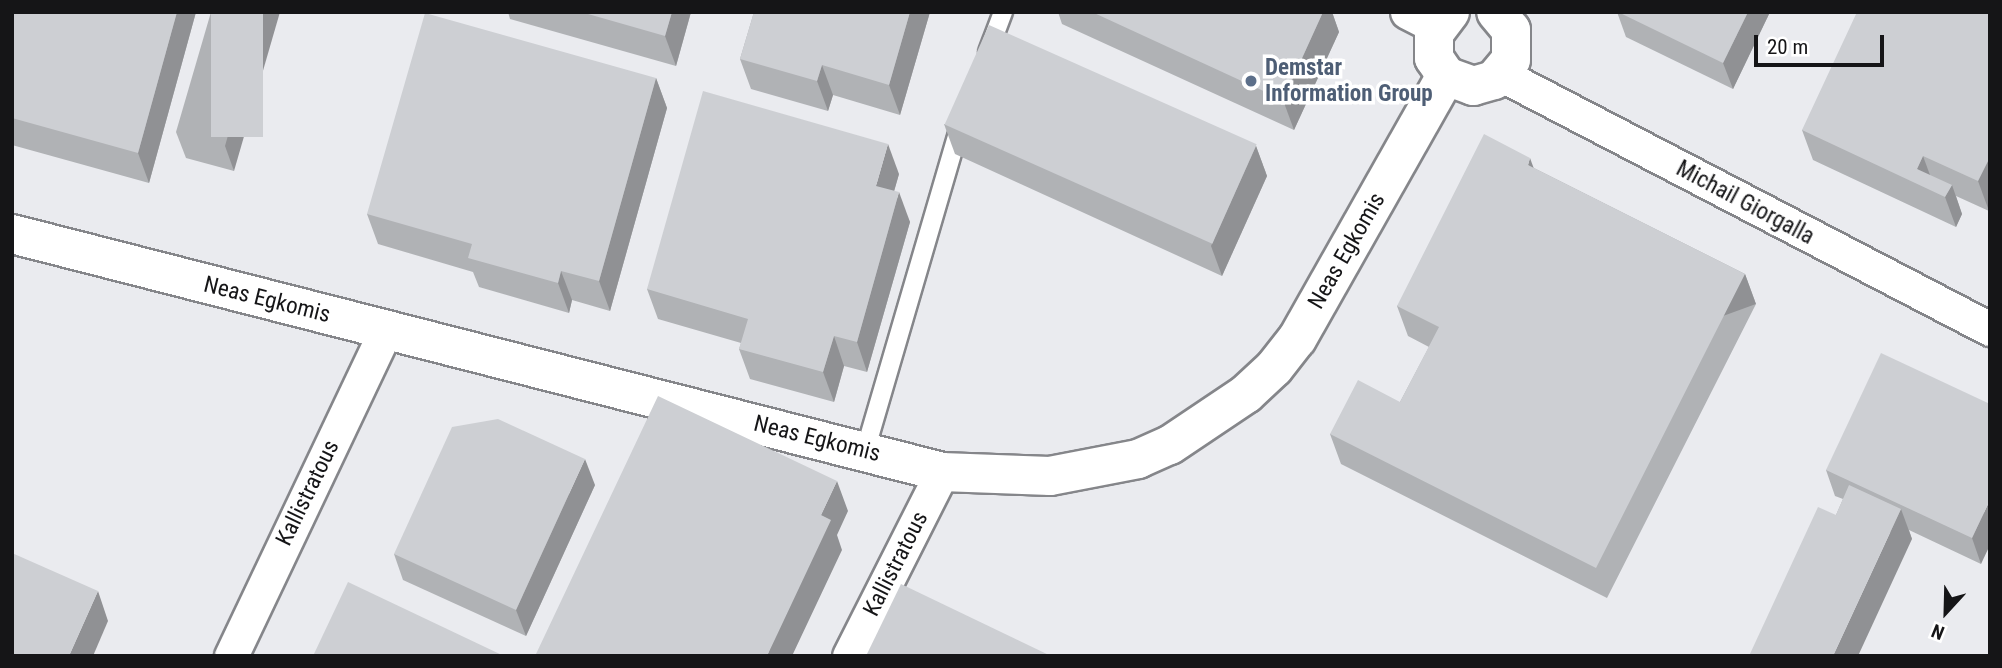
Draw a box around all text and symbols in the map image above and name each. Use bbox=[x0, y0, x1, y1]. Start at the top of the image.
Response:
scale bar bbox=[1757, 21, 1886, 65]
text: 20 m bbox=[1767, 35, 1808, 59]
place label: Demstar Information Group bbox=[1265, 54, 1433, 108]
marker: Demstar Information Group bbox=[1243, 73, 1259, 89]
street label: Michail Giorgalla bbox=[1671, 155, 1819, 251]
street label: Neas Egkomis bbox=[1303, 188, 1391, 314]
street label: Neas Egkomis bbox=[201, 271, 333, 329]
street label: Neas Egkomis bbox=[751, 410, 883, 468]
street label: Kallistratous bbox=[271, 436, 345, 550]
street label: Kallistratous bbox=[858, 507, 934, 621]
north arrow bbox=[1911, 577, 1981, 647]
text: N bbox=[1928, 619, 1948, 645]

